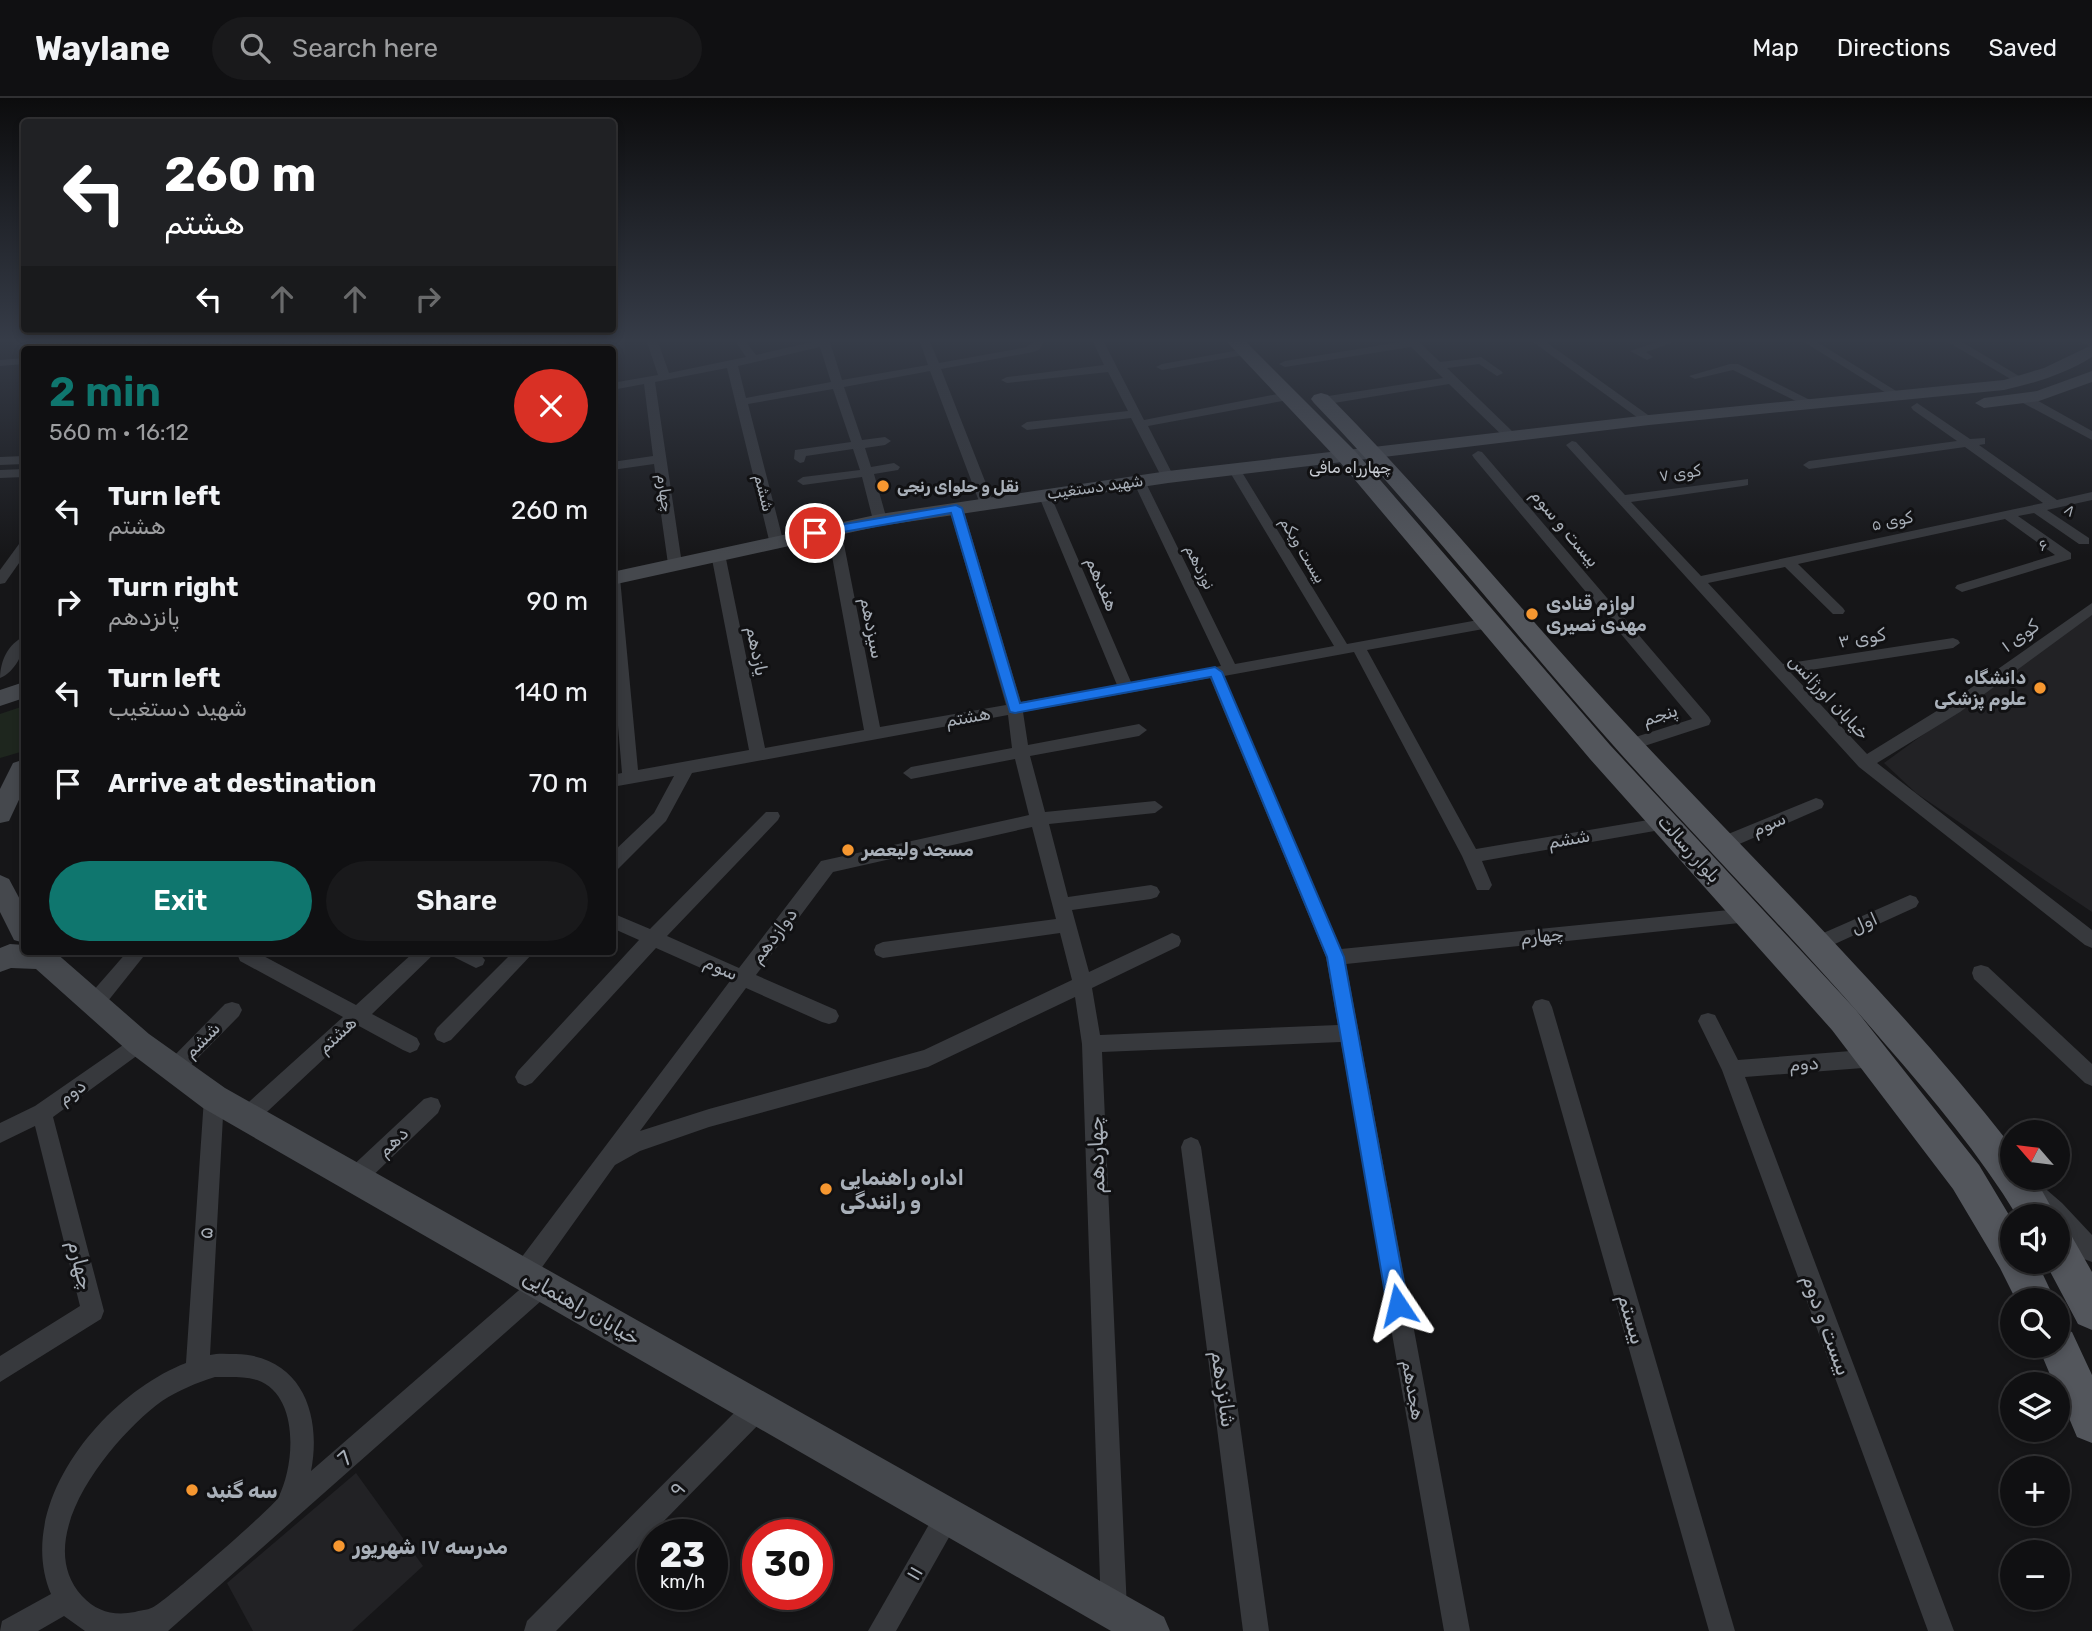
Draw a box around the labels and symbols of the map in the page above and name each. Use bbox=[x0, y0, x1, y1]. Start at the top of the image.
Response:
district label: چهارراه مافی bbox=[1309, 458, 1391, 478]
street label: کوی ۷ bbox=[1658, 461, 1703, 486]
street label: شهید دستغیب bbox=[1046, 471, 1144, 504]
street label: ششم bbox=[749, 472, 778, 514]
street label: چهارم bbox=[652, 473, 677, 513]
place label: نقل و حلوای رنجی bbox=[897, 477, 1019, 496]
marker: نقل و حلوای رنجی bbox=[875, 478, 891, 494]
street label: بیست و سوم bbox=[1526, 484, 1604, 572]
street label: ۸ bbox=[2060, 499, 2080, 521]
pin bbox=[785, 503, 845, 563]
street label: کوی ۵ bbox=[1869, 507, 1916, 536]
street label: بیست ویکم bbox=[1275, 514, 1330, 587]
street label: ۶ bbox=[2036, 535, 2050, 555]
street label: نوزدهم bbox=[1180, 541, 1219, 593]
street label: هفدهم bbox=[1080, 554, 1123, 615]
place label: لوازم قنادی مهدی نصیری bbox=[1546, 593, 1647, 636]
street label: سیزدهم bbox=[854, 595, 889, 661]
marker: لوازم قنادی مهدی نصیری bbox=[1524, 606, 1540, 622]
street label: کوی ۱ bbox=[1997, 615, 2043, 657]
street label: کوی ۳ bbox=[1837, 623, 1887, 653]
street label: یازدهم bbox=[740, 624, 773, 678]
street label: خیابان اورژانس bbox=[1784, 650, 1874, 744]
place label: دانشگاه علوم پزشکی bbox=[1934, 667, 2026, 711]
marker: دانشگاه علوم پزشکی bbox=[2032, 680, 2048, 696]
street label: پنجم bbox=[1640, 699, 1681, 732]
street label: هشتم bbox=[944, 702, 992, 733]
street label: سوم bbox=[1749, 807, 1789, 841]
street label: بلوار رسالت bbox=[1653, 811, 1725, 887]
street label: ششم bbox=[1546, 824, 1592, 854]
place label: مسجد ولیعصر bbox=[861, 839, 974, 861]
marker: مسجد ولیعصر bbox=[840, 842, 856, 858]
street label: دوازدهم bbox=[746, 904, 803, 969]
street label: اول bbox=[1847, 907, 1881, 939]
street label: چهارم bbox=[1520, 923, 1564, 949]
street label: سوم bbox=[701, 951, 741, 985]
street label: هشتم bbox=[313, 1012, 362, 1059]
street label: ششم bbox=[179, 1017, 225, 1063]
street label: دوم bbox=[1789, 1052, 1819, 1076]
street label: دوم bbox=[54, 1075, 90, 1109]
street label: چهاردهم bbox=[1082, 1116, 1112, 1194]
north arrow bbox=[2000, 1120, 2070, 1190]
street label: دهم bbox=[373, 1122, 414, 1162]
place label: اداره راهنمایی و رانندگی bbox=[840, 1165, 964, 1214]
marker: اداره راهنمایی و رانندگی bbox=[818, 1181, 834, 1197]
street label: ۵ bbox=[192, 1226, 218, 1240]
street label: چهارم bbox=[62, 1238, 99, 1293]
street label: خیابان راهنمایی bbox=[519, 1263, 645, 1351]
position arrow bbox=[1361, 1268, 1435, 1342]
street label: بیست و دوم bbox=[1796, 1271, 1857, 1379]
street label: بیستم bbox=[1611, 1291, 1651, 1348]
street label: شانزدهم bbox=[1204, 1349, 1242, 1429]
street label: هجدهم bbox=[1396, 1358, 1429, 1422]
street label: 7 bbox=[333, 1445, 357, 1471]
street label: ۹ bbox=[664, 1476, 690, 1502]
place label: سه گنبد bbox=[206, 1478, 278, 1503]
marker: سه گنبد bbox=[184, 1482, 200, 1498]
speed limit sign: 30 bbox=[742, 1519, 833, 1610]
place label: مدرسه ۱۷ شهریور bbox=[351, 1534, 508, 1560]
marker: مدرسه ۱۷ شهریور bbox=[331, 1538, 347, 1554]
street label: ۱۱ bbox=[900, 1561, 928, 1585]

